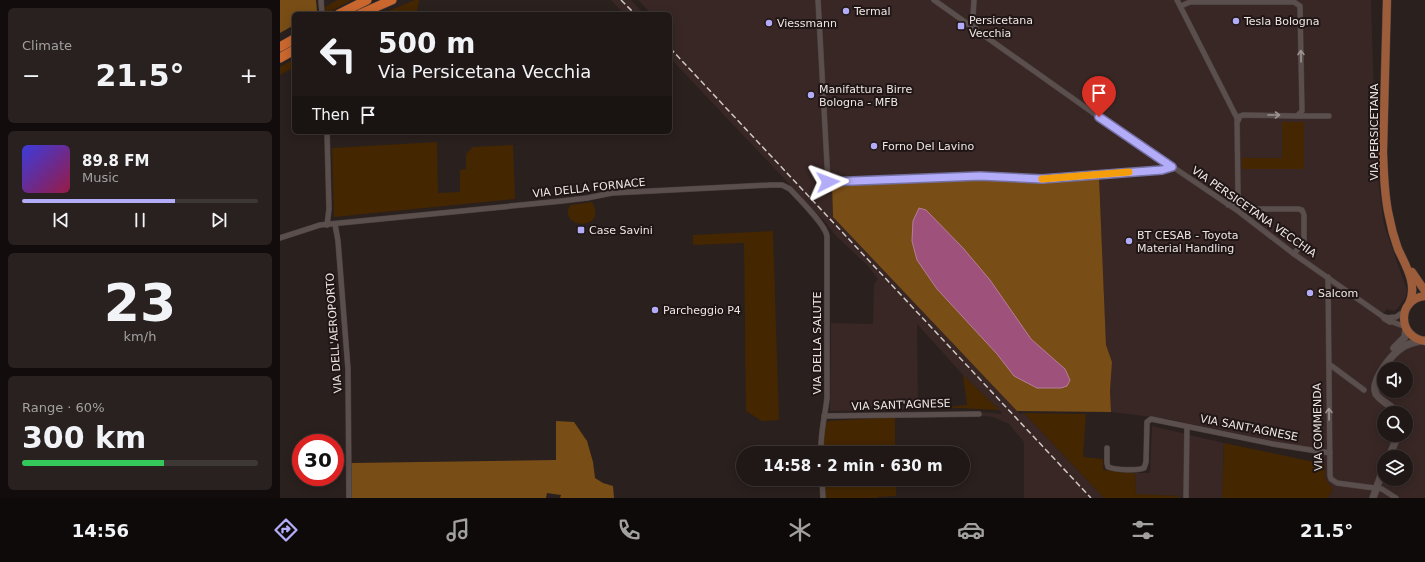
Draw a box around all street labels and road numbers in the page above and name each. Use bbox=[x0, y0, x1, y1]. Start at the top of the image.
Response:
street label: VIA PERSICETANA bbox=[1368, 83, 1381, 181]
street label: VIA PERSICETANA VECCHIA bbox=[1189, 164, 1319, 260]
street label: VIA DELLA FORNACE bbox=[532, 176, 646, 200]
street label: VIA DELL'AEROPORTO bbox=[323, 272, 345, 394]
street label: VIA DELLA SALUTE bbox=[811, 292, 824, 394]
street label: VIA COMMENDA bbox=[1311, 382, 1325, 471]
street label: VIA SANT'AGNESE bbox=[851, 397, 951, 413]
street label: VIA SANT'AGNESE bbox=[1199, 412, 1299, 444]

